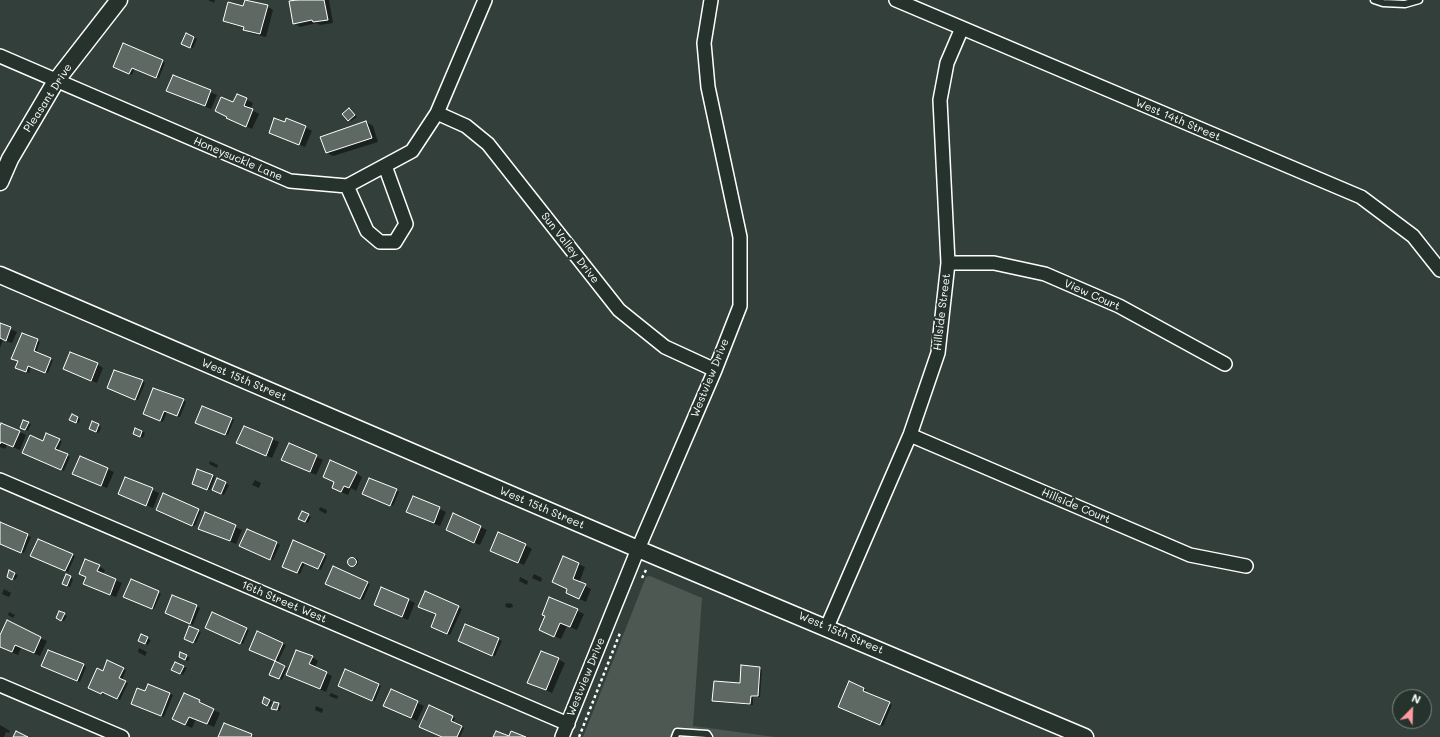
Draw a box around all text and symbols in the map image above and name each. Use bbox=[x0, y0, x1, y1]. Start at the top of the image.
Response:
street label: Pleasant Drive bbox=[21, 61, 75, 135]
street label: West 14th Street bbox=[1133, 96, 1223, 144]
street label: Honeysuckle Lane bbox=[192, 134, 284, 184]
street label: Sun Valley Drive bbox=[538, 210, 602, 286]
street label: Hillside Street bbox=[931, 273, 953, 351]
street label: View Court bbox=[1062, 277, 1122, 313]
street label: Westview Drive bbox=[688, 337, 732, 419]
street label: West 15th Street bbox=[200, 356, 288, 404]
street label: West 15th Street bbox=[498, 484, 586, 532]
street label: Hillside Court bbox=[1040, 486, 1112, 526]
street label: 16th Street West bbox=[239, 578, 329, 626]
street label: West 15th Street bbox=[797, 609, 885, 657]
street label: Westview Drive bbox=[564, 636, 608, 718]
north arrow bbox=[1392, 689, 1432, 729]
text: N bbox=[1410, 690, 1423, 707]

